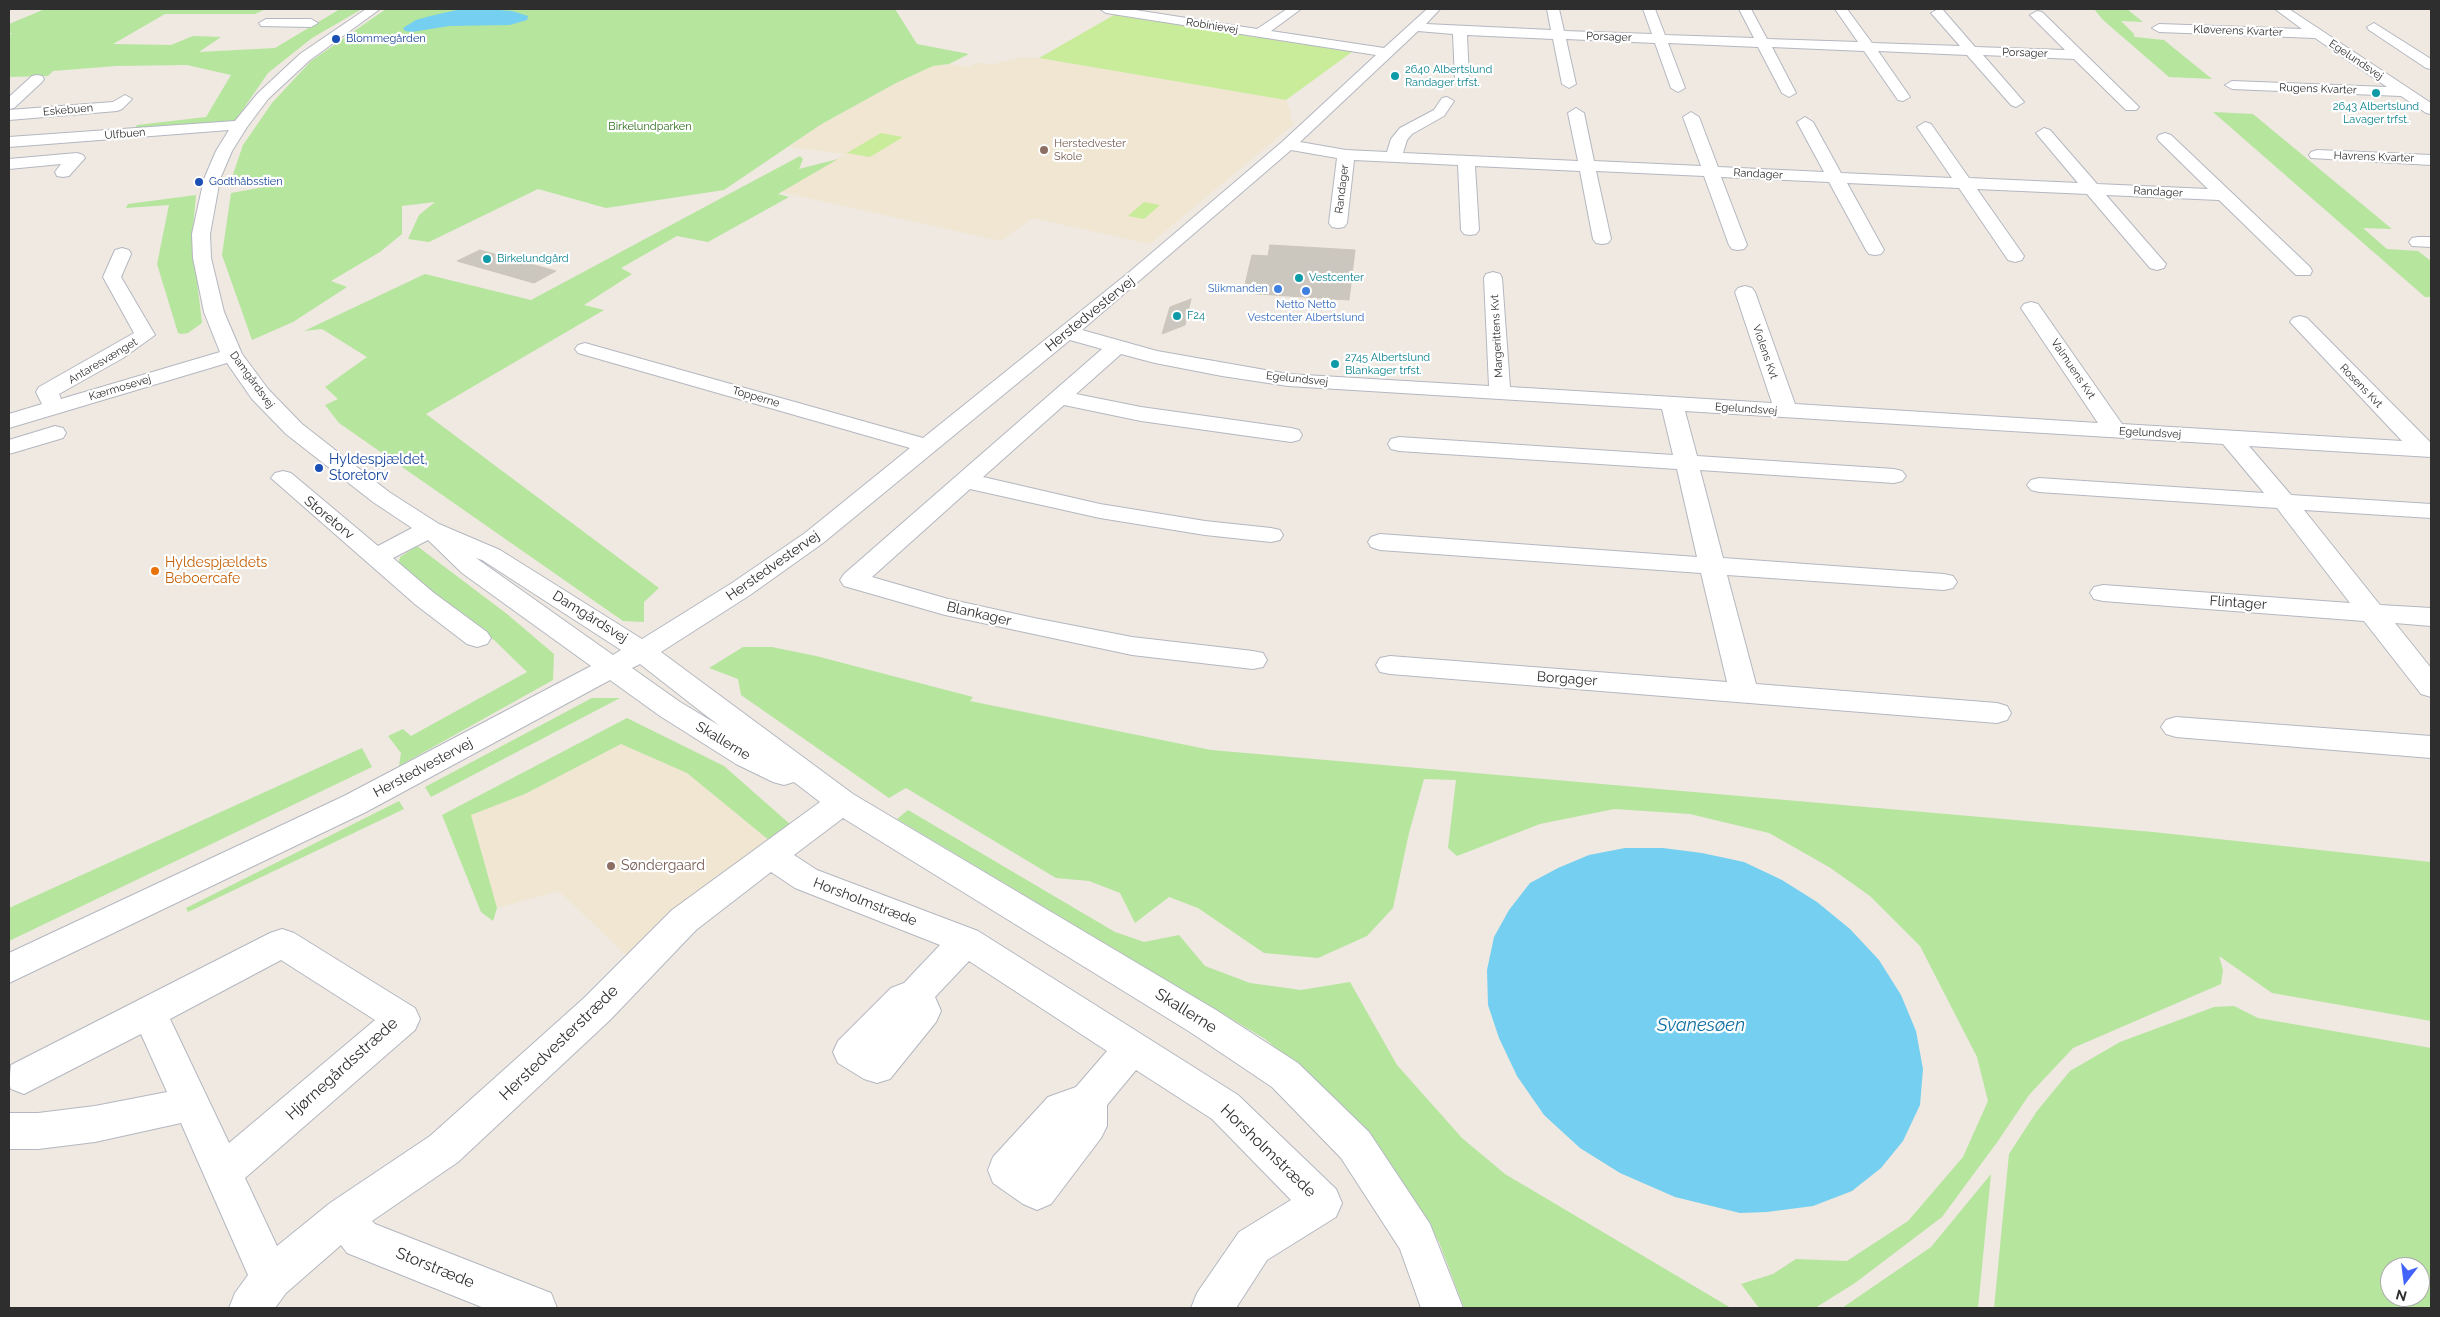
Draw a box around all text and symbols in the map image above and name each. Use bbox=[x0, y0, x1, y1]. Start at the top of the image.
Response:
street label: Robinievej bbox=[1185, 15, 1239, 37]
street label: Kløverens Kvarter bbox=[2193, 23, 2283, 39]
street label: Porsager bbox=[1586, 30, 1632, 44]
place label: Blommegården bbox=[346, 32, 426, 46]
marker: Blommegården bbox=[330, 33, 342, 45]
street label: Egelundsvej bbox=[2326, 37, 2386, 83]
street label: Porsager bbox=[2002, 46, 2048, 60]
place label: 2640 Albertslund Randager trfst. bbox=[1405, 63, 1492, 89]
marker: 2640 Albertslund Randager trfst. bbox=[1389, 70, 1401, 82]
street label: Rugens Kvarter bbox=[2279, 81, 2357, 97]
marker: 2643 Albertslund Lavager trfst. bbox=[2370, 87, 2382, 99]
place label: 2643 Albertslund Lavager trfst. bbox=[2333, 100, 2419, 126]
street label: Eskebuen bbox=[42, 101, 94, 119]
park label: Birkelundparken bbox=[608, 120, 692, 134]
street label: Ulfbuen bbox=[104, 126, 146, 142]
place label: Herstedvester Skole bbox=[1054, 137, 1126, 163]
marker: Herstedvester Skole bbox=[1038, 144, 1050, 156]
street label: Havrens Kvarter bbox=[2334, 149, 2414, 165]
street label: Randager bbox=[1332, 164, 1352, 214]
street label: Randager bbox=[1733, 166, 1783, 182]
place label: Godthåbsstien bbox=[209, 175, 283, 189]
marker: Godthåbsstien bbox=[193, 176, 205, 188]
street label: Randager bbox=[2133, 184, 2183, 200]
place label: Birkelundgård bbox=[497, 252, 569, 266]
marker: Birkelundgård bbox=[481, 253, 493, 265]
place label: Vestcenter bbox=[1309, 271, 1364, 285]
marker: Vestcenter bbox=[1293, 272, 1305, 284]
street label: Herstedvestervej bbox=[1042, 273, 1138, 355]
place label: Slikmanden bbox=[1208, 282, 1268, 296]
marker: Slikmanden bbox=[1272, 283, 1284, 295]
marker: Netto Netto Vestcenter Albertslund bbox=[1300, 285, 1312, 297]
street label: Margerittens Kvt bbox=[1488, 294, 1506, 378]
place label: Netto Netto Vestcenter Albertslund bbox=[1248, 298, 1364, 324]
place label: F24 bbox=[1187, 309, 1205, 323]
marker: F24 bbox=[1171, 310, 1183, 322]
street label: Violens Kvt bbox=[1750, 323, 1780, 381]
street label: Antaresvænget bbox=[66, 335, 140, 387]
street label: Valmuens Kvt bbox=[2048, 336, 2098, 402]
street label: Damgårdsvej bbox=[227, 349, 277, 411]
place label: 2745 Albertslund Blankager trfst. bbox=[1345, 351, 1430, 377]
marker: 2745 Albertslund Blankager trfst. bbox=[1329, 358, 1341, 370]
street label: Rosens Kvt bbox=[2337, 361, 2385, 411]
street label: Egelundsvej bbox=[1265, 369, 1329, 389]
street label: Kærmosevej bbox=[87, 372, 153, 404]
street label: Topperne bbox=[731, 384, 781, 410]
street label: Egelundsvej bbox=[1714, 400, 1778, 418]
street label: Egelundsvej bbox=[2119, 425, 2181, 441]
place label: Hyldespjældet, Storetorv bbox=[329, 452, 428, 484]
marker: Hyldespjældet, Storetorv bbox=[313, 462, 325, 474]
street label: Storetorv bbox=[301, 493, 357, 543]
street label: Herstedvestervej bbox=[723, 528, 823, 604]
place label: Hyldespjældets Beboercafe bbox=[165, 555, 267, 588]
marker: Hyldespjældets Beboercafe bbox=[149, 565, 161, 577]
street label: Damgårdsvej bbox=[549, 587, 631, 647]
street label: Flintager bbox=[2209, 593, 2267, 613]
street label: Blankager bbox=[945, 598, 1013, 630]
street label: Borgager bbox=[1536, 669, 1598, 689]
street label: Skallerne bbox=[693, 718, 753, 764]
street label: Herstedvestervej bbox=[370, 735, 476, 801]
place label: Søndergaard bbox=[621, 858, 705, 874]
marker: Søndergaard bbox=[605, 860, 617, 872]
street label: Horsholmstræde bbox=[811, 875, 919, 929]
street label: Herstedvesterstræde bbox=[496, 981, 622, 1105]
street label: Skallerne bbox=[1152, 984, 1220, 1038]
street label: Hjørnegårdsstræde bbox=[282, 1014, 402, 1124]
water label: Svanesøen bbox=[1657, 1015, 1745, 1037]
street label: Horsholmstræde bbox=[1216, 1101, 1320, 1201]
street label: Storstræde bbox=[393, 1244, 477, 1292]
north arrow bbox=[2380, 1257, 2430, 1307]
text: N bbox=[2394, 1286, 2409, 1305]

